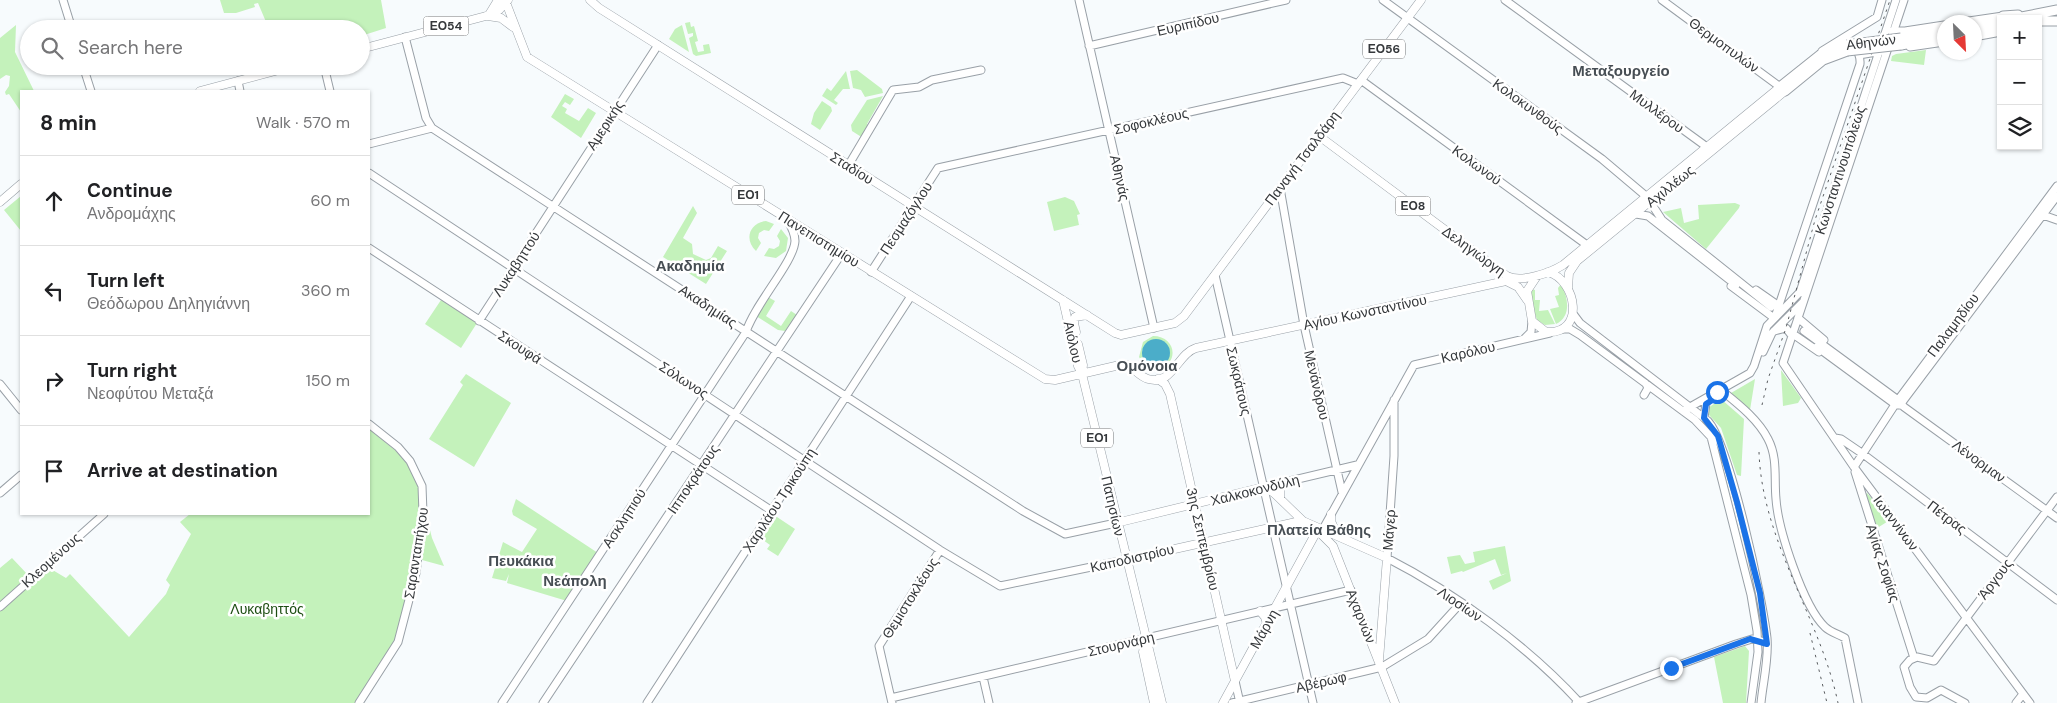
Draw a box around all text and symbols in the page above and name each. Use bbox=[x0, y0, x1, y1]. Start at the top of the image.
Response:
street label: Ευριπίδου bbox=[1155, 8, 1221, 40]
street label: Θερμοπυλών bbox=[1685, 14, 1763, 76]
north arrow bbox=[1937, 15, 1982, 60]
map controls bbox=[1997, 15, 2042, 150]
button: + bbox=[1997, 15, 2042, 60]
road number: ΕΟ54 bbox=[424, 16, 468, 36]
search box bbox=[20, 20, 370, 75]
street label: Αθηνών bbox=[1845, 30, 1897, 54]
icon: search bbox=[38, 34, 66, 62]
text: Search here bbox=[78, 35, 183, 60]
road number: ΕΟ56 bbox=[1363, 40, 1405, 59]
button: − bbox=[1997, 60, 2042, 105]
district label: Μεταξουργείο bbox=[1572, 61, 1670, 81]
street label: Κολοκυνθούς bbox=[1489, 74, 1567, 138]
street label: Μυλλέρου bbox=[1626, 85, 1688, 137]
street label: Αμερικής bbox=[582, 96, 628, 153]
street label: Κωνσταντινουπόλεως bbox=[1811, 103, 1869, 237]
street label: Σοφοκλέους bbox=[1112, 104, 1190, 138]
button: layers bbox=[1997, 105, 2042, 150]
street label: Παναγή Τσαλδάρη bbox=[1261, 107, 1343, 209]
text: 8 min bbox=[40, 109, 97, 137]
text: Walk · 570 m bbox=[256, 112, 350, 133]
street label: Κολωνού bbox=[1449, 141, 1505, 189]
street label: Σταδίου bbox=[827, 148, 877, 188]
street label: Αθηνάς bbox=[1106, 153, 1134, 203]
street label: Αχιλλέως bbox=[1642, 161, 1698, 211]
text: Continue bbox=[87, 178, 173, 203]
street label: Πεσμαζόγλου bbox=[876, 178, 936, 258]
road number: ΕΟ1 bbox=[732, 186, 764, 204]
icon: ahead bbox=[40, 187, 68, 215]
text: 60 m bbox=[310, 190, 350, 211]
road number: ΕΟ8 bbox=[1396, 197, 1430, 216]
text: Ανδρομάχης bbox=[87, 203, 176, 224]
street label: Πανεπιστημίου bbox=[775, 207, 863, 271]
street label: Δεληγιώργη bbox=[1439, 222, 1509, 280]
street label: Λυκαβηττού bbox=[488, 228, 544, 300]
district label: Ακαδημία bbox=[656, 256, 725, 276]
text: Turn left bbox=[87, 268, 165, 293]
icon: left bbox=[40, 277, 68, 305]
text: 360 m bbox=[301, 280, 350, 301]
street label: Ακαδημίας bbox=[675, 281, 741, 332]
street label: Αγίου Κωνσταντίνου bbox=[1302, 290, 1428, 334]
street label: Παλαμηδίου bbox=[1923, 290, 1983, 360]
text: Θεόδωρου Δηληγιάννη bbox=[87, 293, 250, 314]
street label: Αιόλου bbox=[1059, 319, 1087, 365]
street label: Σκουφά bbox=[495, 326, 545, 368]
street label: Καρόλου bbox=[1439, 337, 1497, 367]
street label: Σωκράτους bbox=[1222, 345, 1256, 417]
street label: Μενάνδρου bbox=[1300, 348, 1334, 422]
district label: Ομόνοια bbox=[1117, 356, 1178, 376]
street label: Σόλωνος bbox=[656, 357, 712, 403]
text: Turn right bbox=[87, 358, 177, 383]
icon: right bbox=[40, 367, 68, 395]
text: 150 m bbox=[306, 370, 350, 391]
route start bbox=[1706, 381, 1729, 404]
text: Νεοφύτου Μεταξά bbox=[87, 383, 214, 404]
road number: ΕΟ1 bbox=[1081, 428, 1113, 448]
street label: Λένορμαν bbox=[1949, 436, 2009, 486]
street label: Ιπποκράτους bbox=[663, 440, 723, 517]
street label: Χαριλάου Τρικούπη bbox=[738, 444, 820, 556]
icon: arrive bbox=[40, 457, 68, 485]
text: Arrive at destination bbox=[87, 458, 278, 483]
street label: Χαλκοκονδύλη bbox=[1209, 470, 1301, 510]
street label: Πατησίων bbox=[1097, 474, 1129, 538]
street label: Ασκληπιού bbox=[598, 485, 650, 551]
street label: 3ης Σεπτεμβρίου bbox=[1182, 486, 1224, 592]
street label: Ιωαννίνων bbox=[1869, 492, 1923, 554]
street label: Πέτρας bbox=[1924, 496, 1970, 538]
street label: Σαρανταπήχου bbox=[400, 506, 432, 600]
street label: Μάγερ bbox=[1379, 509, 1399, 551]
district label: Πλατεία Βάθης bbox=[1267, 520, 1371, 540]
street label: Αγίας Σοφίας bbox=[1862, 522, 1904, 605]
street label: Κλεομένους bbox=[18, 528, 85, 591]
street label: Καποδιστρίου bbox=[1088, 540, 1176, 576]
district label: Πευκάκια bbox=[488, 551, 555, 571]
street label: Θεμιστοκλέους bbox=[878, 554, 942, 642]
street label: Άργους bbox=[1974, 555, 2016, 603]
district label: Νεάπολη bbox=[543, 571, 607, 591]
street label: Λιοσίων bbox=[1434, 583, 1486, 625]
street label: Αχαρνών bbox=[1342, 586, 1380, 646]
park label: Λυκαβηττός bbox=[230, 600, 304, 618]
street label: Μάρνη bbox=[1246, 606, 1282, 652]
street label: Στουρνάρη bbox=[1086, 628, 1156, 660]
route end bbox=[1660, 657, 1683, 680]
street label: Αβέρωφ bbox=[1294, 667, 1348, 697]

